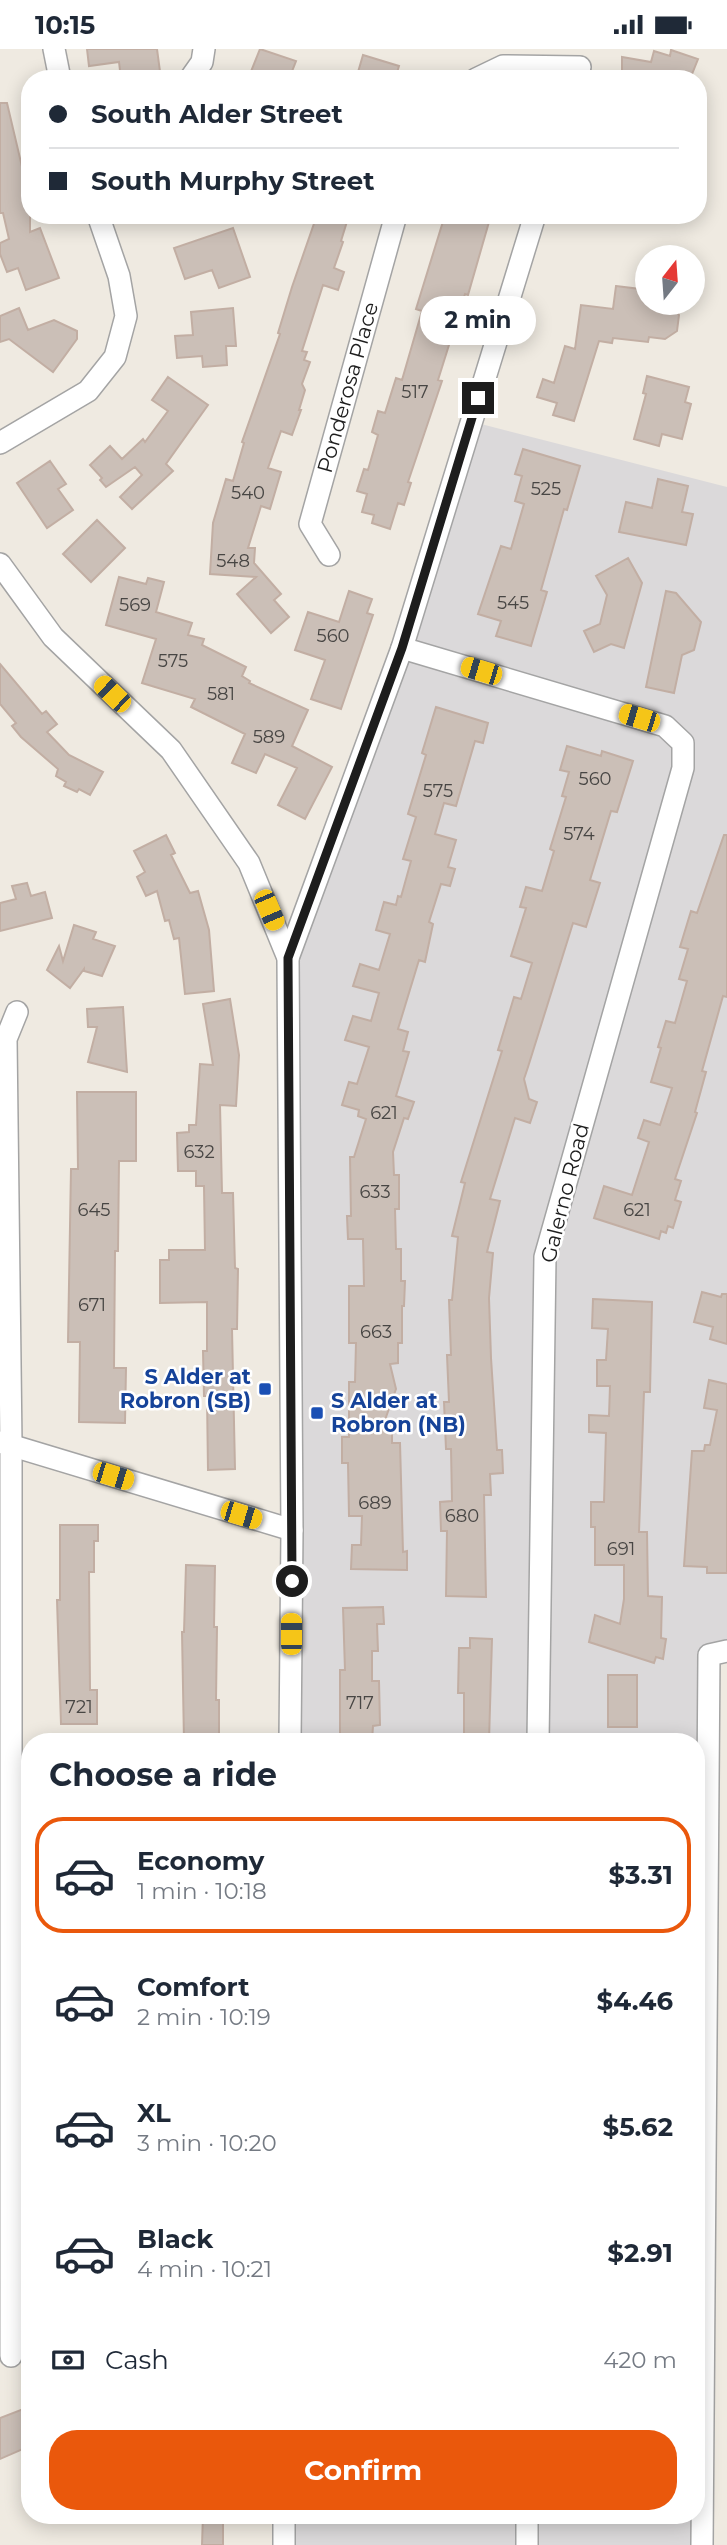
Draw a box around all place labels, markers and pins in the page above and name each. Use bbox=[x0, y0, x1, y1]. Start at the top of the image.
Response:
place label: S Alder at Robron (SB) bbox=[120, 1364, 251, 1413]
marker: S Alder at Robron (SB) bbox=[257, 1381, 273, 1397]
place label: S Alder at Robron (NB) bbox=[331, 1388, 466, 1437]
marker: S Alder at Robron (NB) bbox=[309, 1405, 325, 1421]

